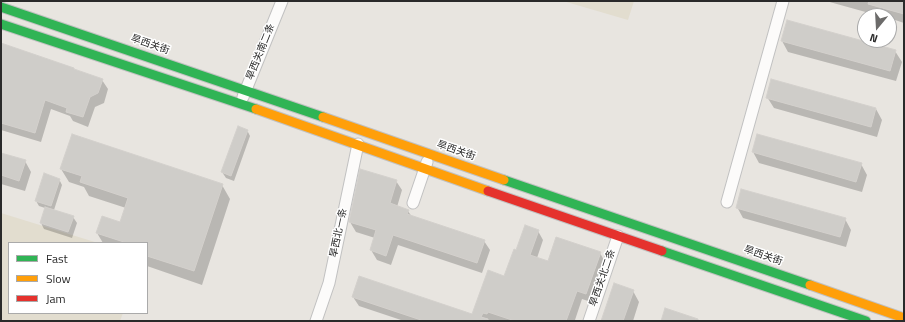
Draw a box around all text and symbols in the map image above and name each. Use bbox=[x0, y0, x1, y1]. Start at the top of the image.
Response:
north arrow bbox=[857, 8, 897, 48]
street label: 旱西关南二条 bbox=[244, 22, 278, 82]
text: N bbox=[868, 30, 880, 47]
street label: 旱西关街 bbox=[129, 33, 171, 57]
street label: 旱西关街 bbox=[435, 139, 477, 163]
street label: 旱西北一条 bbox=[328, 207, 350, 259]
legend bbox=[8, 242, 148, 314]
street label: 旱西关街 bbox=[742, 244, 784, 268]
street label: 旱西关北二条 bbox=[588, 248, 618, 308]
text: Fast bbox=[46, 249, 68, 268]
text: Slow bbox=[46, 269, 71, 288]
text: Jam bbox=[46, 289, 66, 308]

